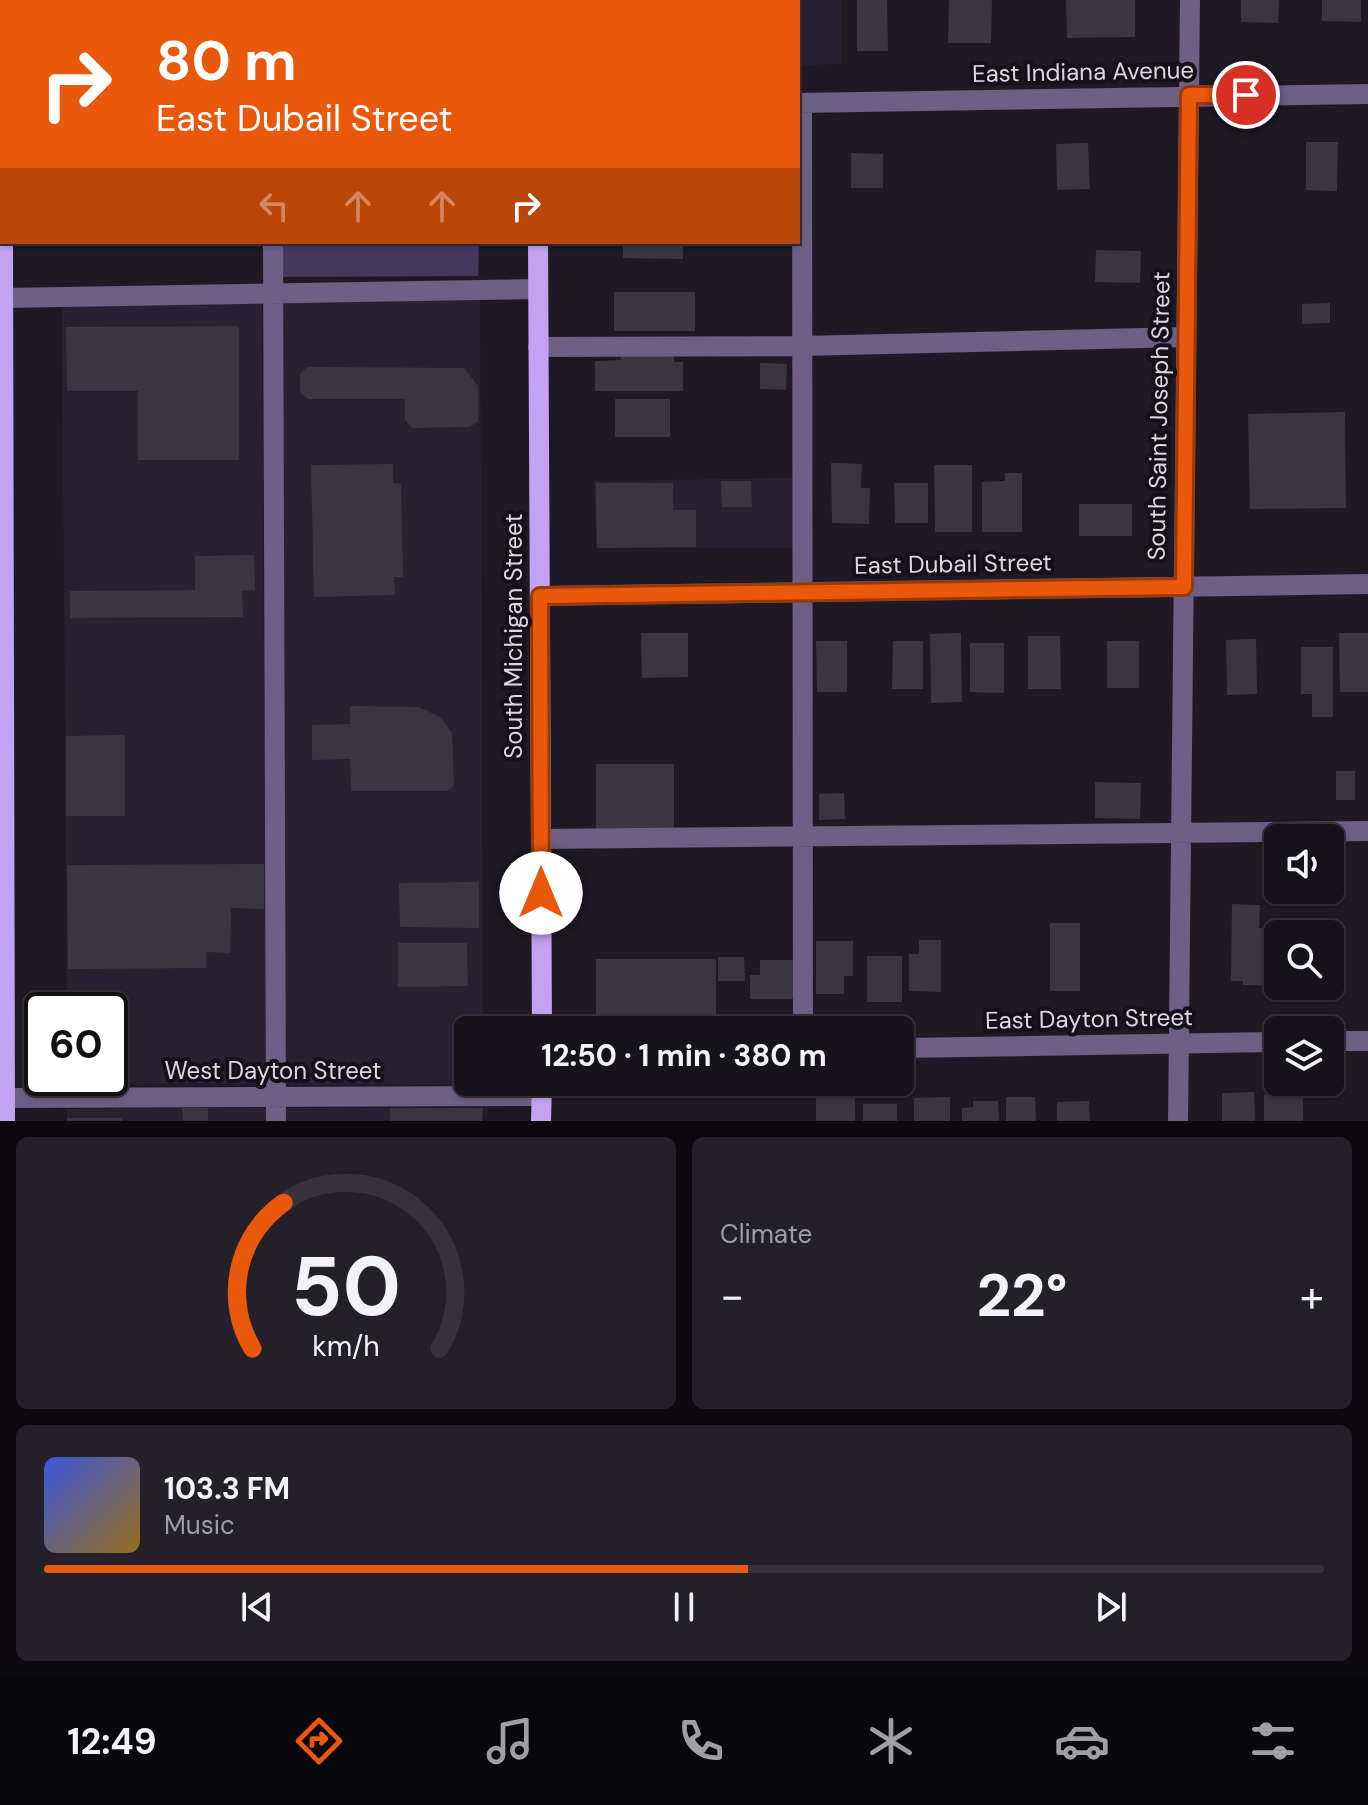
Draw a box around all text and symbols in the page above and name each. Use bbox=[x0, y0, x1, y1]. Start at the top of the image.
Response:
text: 80 m bbox=[156, 24, 297, 97]
icon: right bbox=[24, 32, 128, 136]
street label: East Indiana Avenue bbox=[972, 54, 1194, 89]
pin bbox=[1212, 61, 1280, 129]
icon: arrive bbox=[1224, 73, 1268, 117]
text: East Dubail Street bbox=[156, 95, 453, 142]
icon: left bbox=[252, 184, 296, 228]
icon: ahead bbox=[336, 184, 380, 228]
icon: ahead bbox=[420, 184, 464, 228]
icon: right bbox=[504, 184, 548, 228]
street label: South Saint Joseph Street bbox=[1140, 271, 1177, 561]
street label: South Michigan Street bbox=[498, 513, 529, 759]
street label: East Dubail Street bbox=[854, 546, 1052, 581]
map controls bbox=[1264, 824, 1344, 1096]
button: sound bbox=[1264, 824, 1344, 904]
position arrow bbox=[499, 851, 583, 935]
button: search bbox=[1264, 920, 1344, 1000]
speed limit sign: 60 bbox=[24, 992, 128, 1096]
street label: East Dayton Street bbox=[985, 1001, 1193, 1036]
button: layers bbox=[1264, 1016, 1344, 1096]
text: 12:50 · 1 min · 380 m bbox=[541, 1036, 827, 1075]
street label: West Dayton Street bbox=[165, 1055, 381, 1086]
text: Climate bbox=[720, 1217, 812, 1251]
text: 50 bbox=[291, 1232, 401, 1341]
text: 22° bbox=[976, 1256, 1068, 1335]
text: − bbox=[720, 1267, 744, 1325]
text: + bbox=[1300, 1267, 1324, 1325]
text: km/h bbox=[312, 1328, 380, 1365]
text: 103.3 FM bbox=[164, 1469, 290, 1508]
text: Music bbox=[164, 1508, 235, 1542]
icon: previous bbox=[235, 1585, 279, 1629]
icon: pause bbox=[662, 1585, 706, 1629]
icon: next bbox=[1089, 1585, 1133, 1629]
icon: directions bbox=[291, 1713, 347, 1769]
icon: music bbox=[482, 1713, 538, 1769]
icon: phone bbox=[673, 1713, 729, 1769]
icon: climate bbox=[863, 1713, 919, 1769]
icon: car bbox=[1054, 1713, 1110, 1769]
icon: filters bbox=[1245, 1713, 1301, 1769]
text: 12:49 bbox=[67, 1718, 157, 1765]

